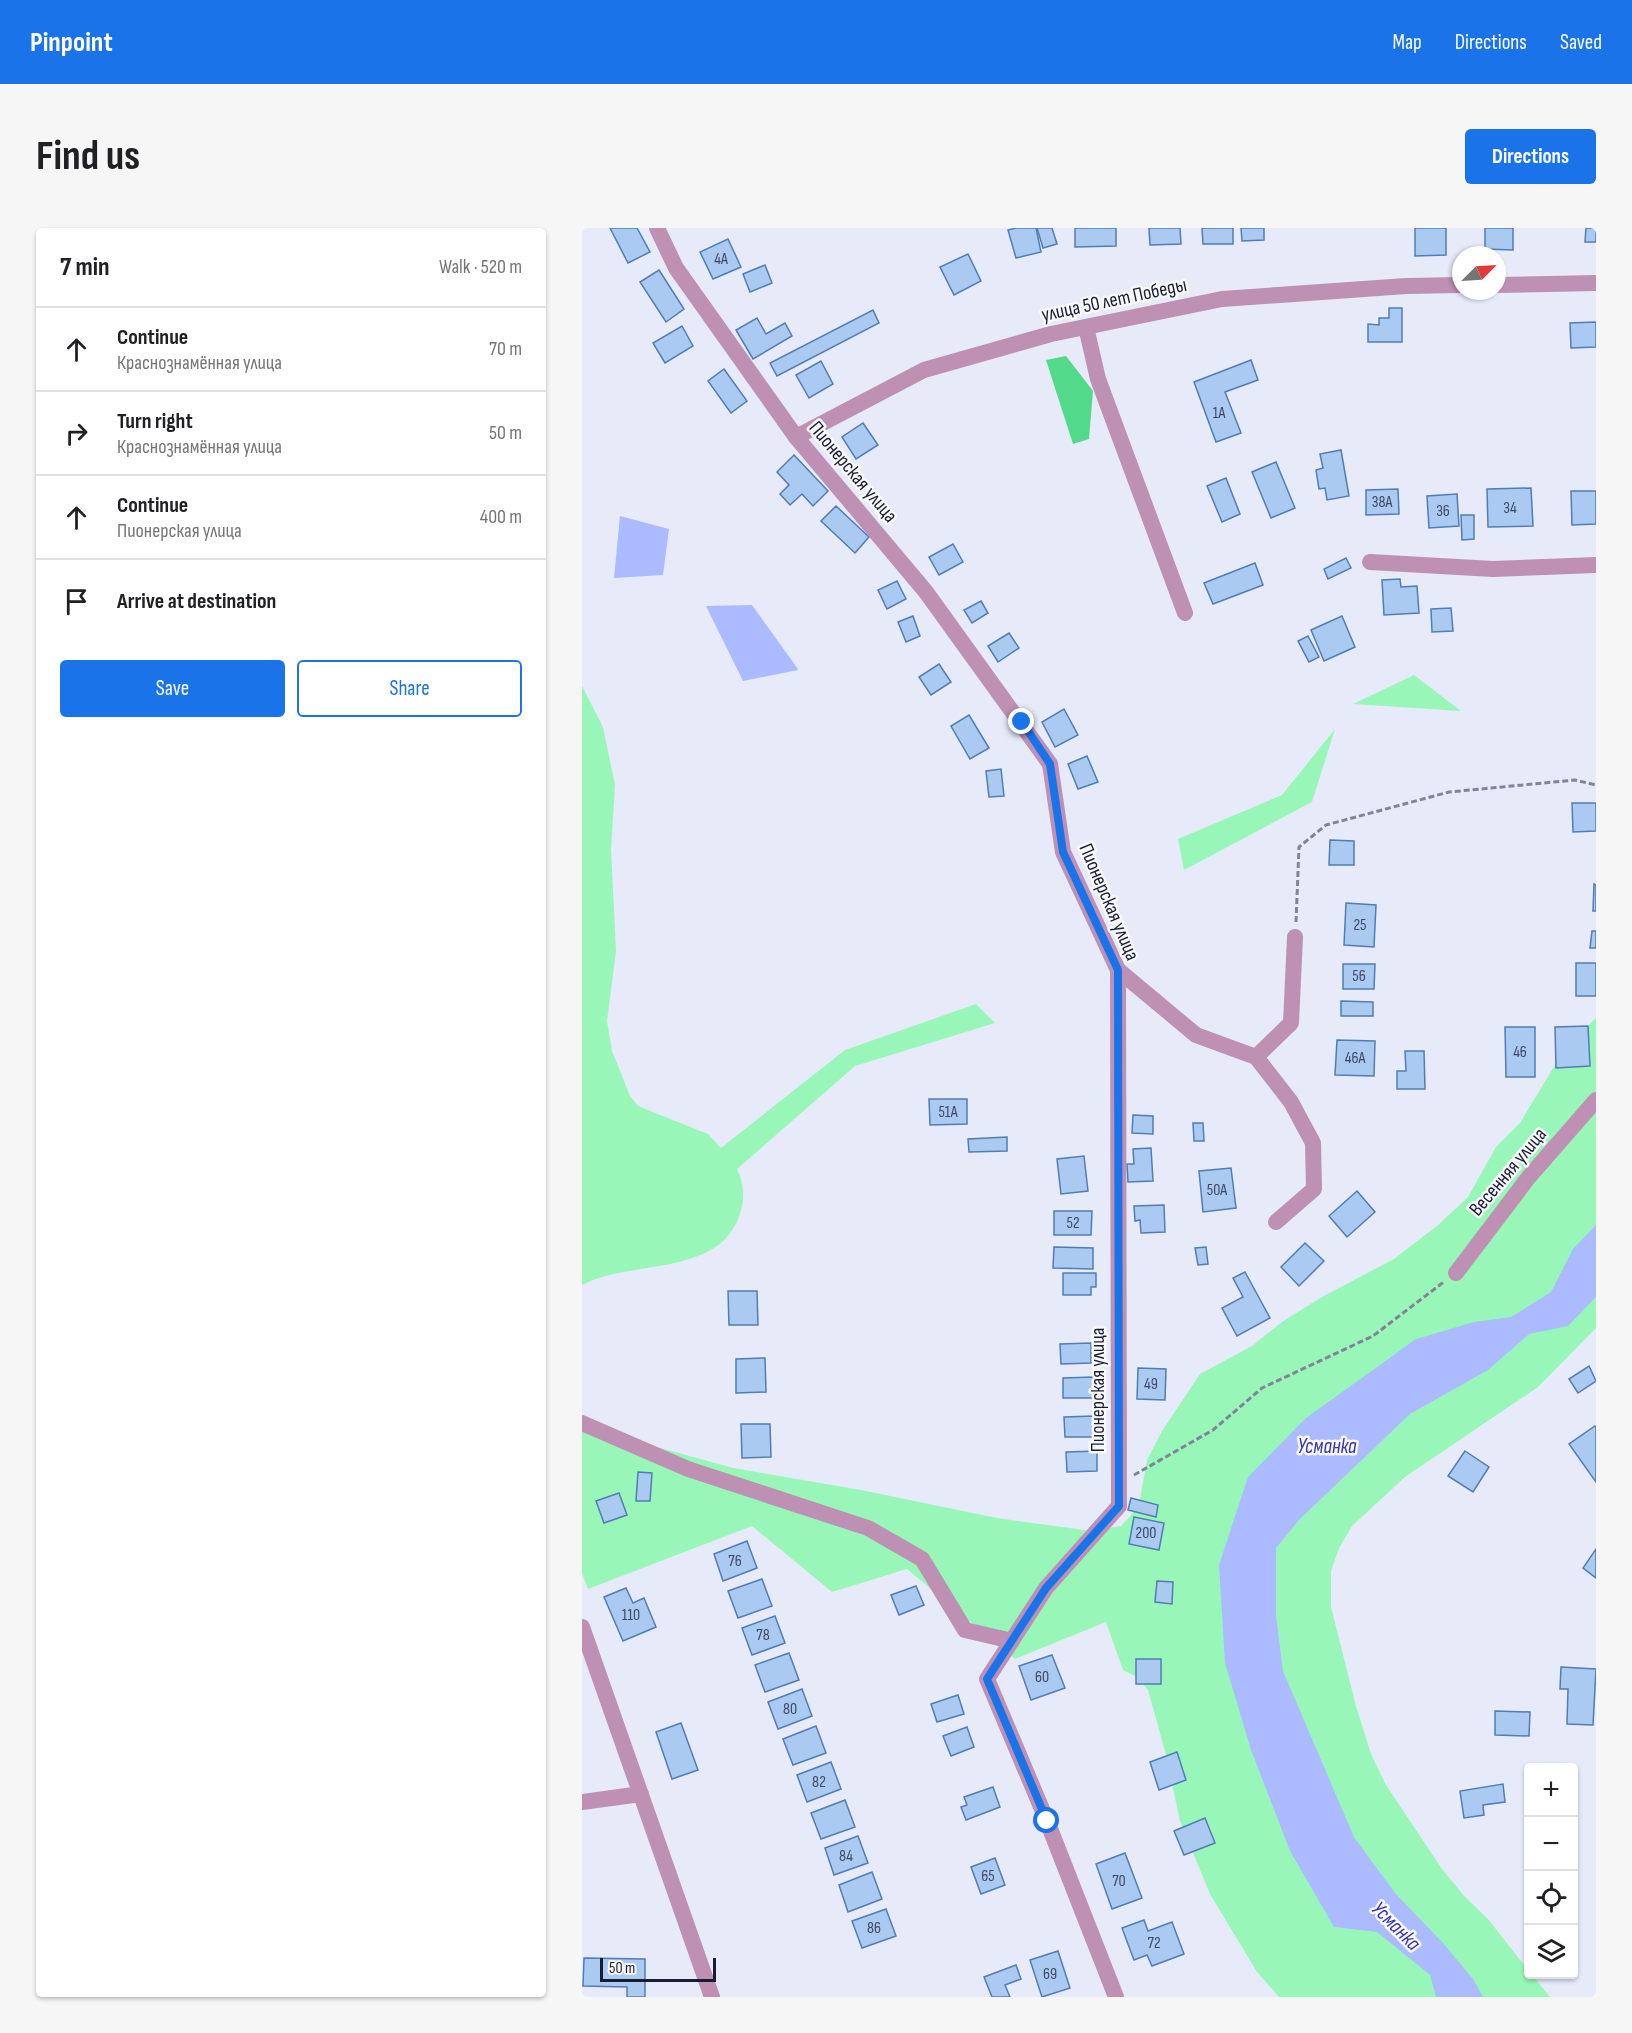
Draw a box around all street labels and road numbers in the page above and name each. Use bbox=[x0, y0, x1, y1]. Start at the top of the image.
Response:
street label: улица 50 лет Победы bbox=[1039, 273, 1189, 327]
street label: Пионерская улица bbox=[804, 417, 902, 527]
street label: Пионерская улица bbox=[1074, 840, 1144, 964]
street label: Весенняя улица bbox=[1464, 1123, 1552, 1221]
street label: Пионерская улица bbox=[1086, 1328, 1110, 1452]

